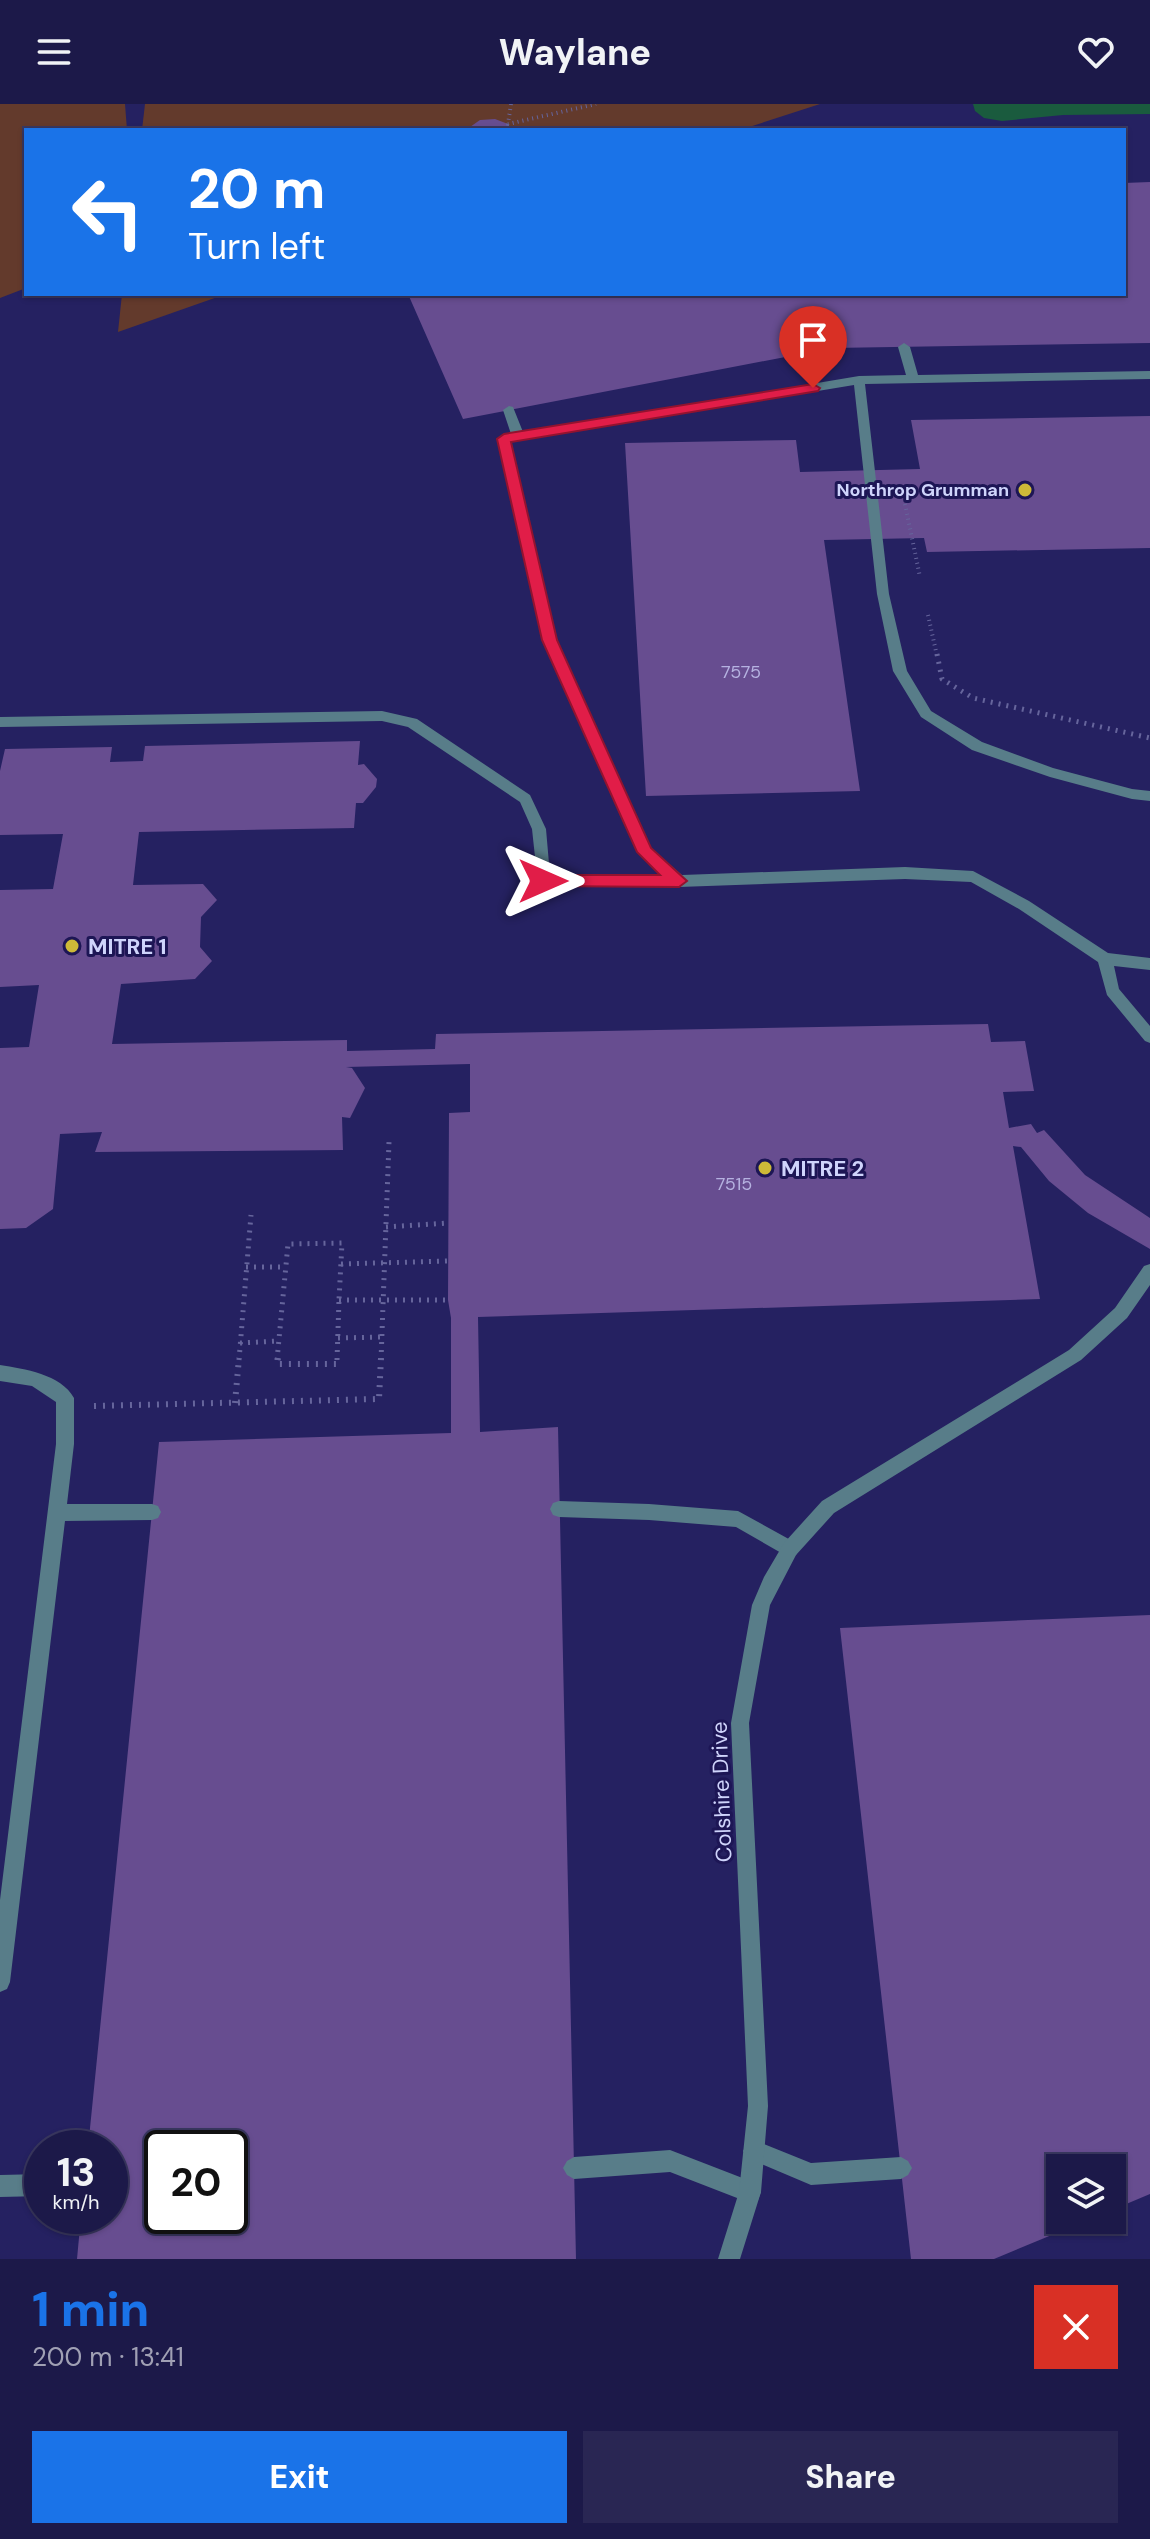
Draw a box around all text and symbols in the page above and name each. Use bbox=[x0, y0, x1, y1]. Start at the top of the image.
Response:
text: Waylane bbox=[499, 29, 651, 76]
icon: menu bbox=[32, 30, 76, 74]
icon: heart bbox=[1074, 30, 1118, 74]
text: 20 m bbox=[188, 152, 325, 225]
icon: left bbox=[56, 160, 160, 264]
text: Turn left bbox=[188, 223, 325, 270]
pin bbox=[779, 306, 847, 388]
icon: arrive bbox=[791, 318, 835, 362]
place label: Northrop Grumman bbox=[836, 478, 1009, 502]
marker: Northrop Grumman bbox=[1016, 481, 1034, 499]
house number: 7575 bbox=[721, 660, 761, 684]
position arrow bbox=[501, 839, 585, 923]
place label: MITRE 1 bbox=[88, 932, 167, 961]
marker: MITRE 1 bbox=[63, 937, 81, 955]
place label: MITRE 2 bbox=[781, 1154, 864, 1183]
marker: MITRE 2 bbox=[756, 1159, 774, 1177]
house number: 7515 bbox=[716, 1172, 752, 1196]
street label: Colshire Drive bbox=[705, 1721, 738, 1863]
speed limit sign: 20 bbox=[144, 2130, 248, 2234]
text: 13 bbox=[57, 2146, 95, 2198]
map controls bbox=[1046, 2154, 1126, 2234]
button: layers bbox=[1046, 2154, 1126, 2234]
text: km/h bbox=[52, 2189, 100, 2215]
text: 1 min bbox=[32, 2278, 149, 2341]
button: close bbox=[1034, 2285, 1118, 2369]
text: 200 m · 13:41 bbox=[32, 2340, 184, 2374]
button: Exit bbox=[32, 2431, 567, 2523]
button: Share bbox=[583, 2431, 1118, 2523]

